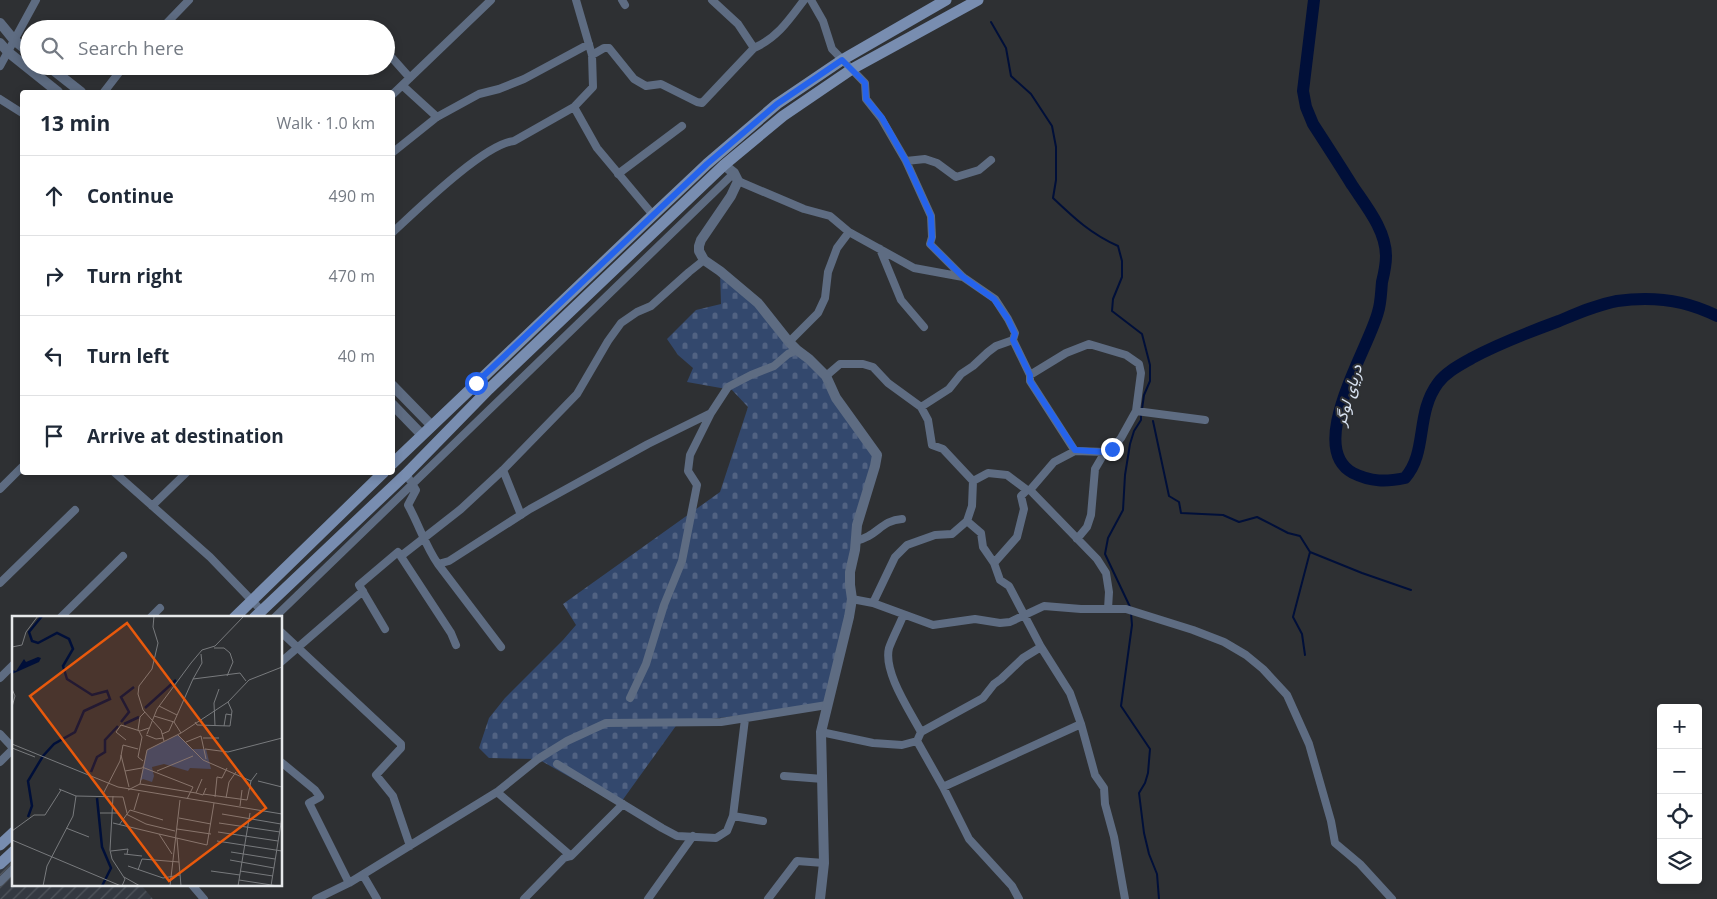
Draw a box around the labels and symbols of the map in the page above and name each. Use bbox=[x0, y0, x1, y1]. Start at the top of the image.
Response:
water label: دریای لوگر bbox=[1329, 361, 1367, 429]
route start bbox=[465, 372, 488, 395]
route end bbox=[1101, 438, 1124, 461]
inset map bbox=[12, 616, 282, 886]

